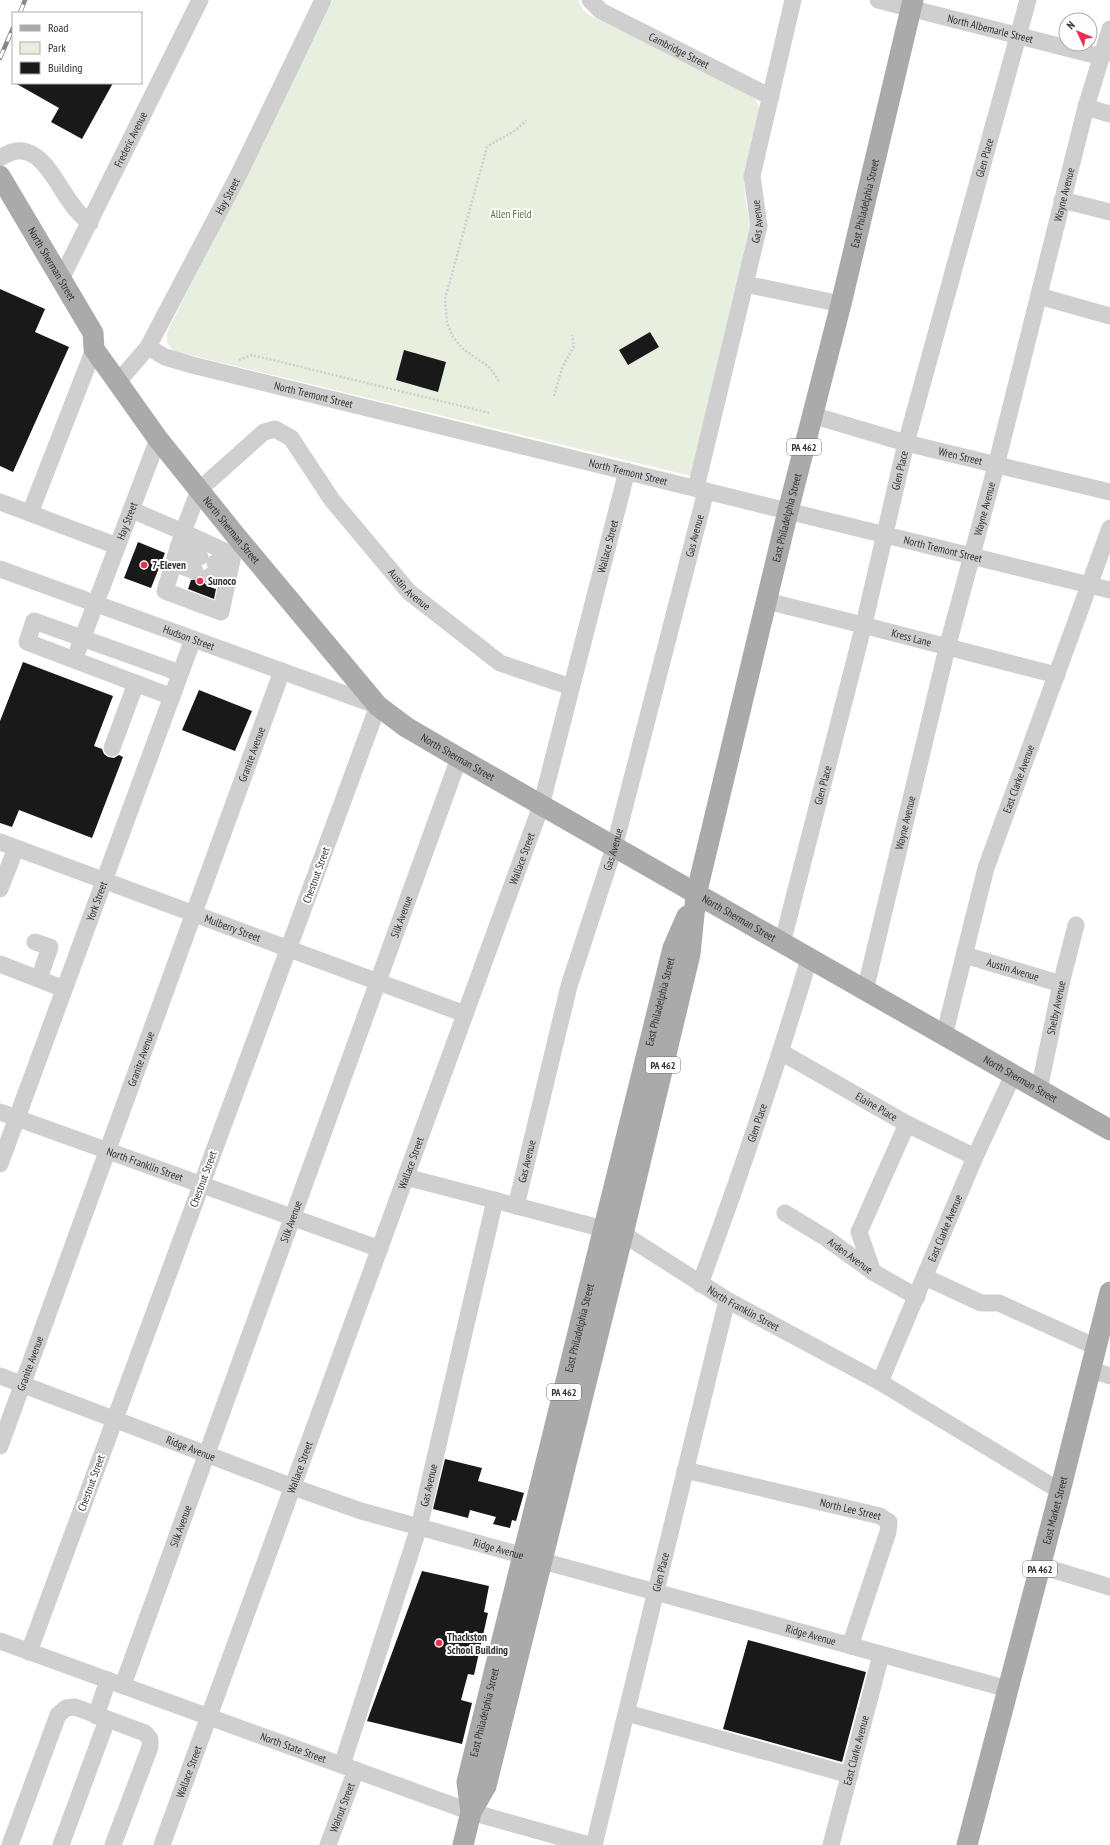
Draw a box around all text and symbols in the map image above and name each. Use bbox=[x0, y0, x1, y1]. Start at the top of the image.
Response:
street label: North Albemarle Street bbox=[946, 11, 1035, 46]
legend bbox=[12, 12, 142, 84]
north arrow bbox=[1058, 12, 1098, 52]
text: N bbox=[1064, 18, 1078, 32]
text: Road bbox=[48, 20, 68, 35]
street label: Cambridge Street bbox=[646, 29, 712, 72]
text: Park bbox=[48, 40, 66, 55]
text: Building bbox=[48, 60, 83, 75]
street label: Frederic Avenue bbox=[111, 109, 151, 170]
street label: Glen Place bbox=[972, 136, 997, 179]
street label: East Philadelphia Street bbox=[848, 157, 882, 249]
street label: Wayne Avenue bbox=[1051, 166, 1078, 223]
street label: Hay Street bbox=[212, 175, 243, 217]
street label: Gas Avenue bbox=[748, 199, 766, 244]
park label: Allen Field bbox=[491, 207, 532, 221]
street label: North Sherman Street bbox=[25, 225, 79, 303]
street label: North Tremont Street bbox=[273, 378, 354, 411]
road number: PA 462 bbox=[787, 439, 821, 455]
street label: Wren Street bbox=[937, 444, 984, 468]
street label: Glen Place bbox=[888, 449, 911, 491]
street label: North Tremont Street bbox=[587, 456, 669, 488]
street label: East Philadelphia Street bbox=[769, 472, 804, 563]
street label: Wayne Avenue bbox=[971, 480, 999, 537]
street label: North Sherman Street bbox=[200, 494, 263, 567]
street label: Hay Street bbox=[113, 500, 140, 542]
street label: Gas Avenue bbox=[682, 512, 707, 558]
street label: Wallace Street bbox=[594, 518, 621, 574]
street label: North Tremont Street bbox=[902, 533, 984, 565]
place label: 7-Eleven bbox=[152, 558, 186, 572]
marker: 7-Eleven bbox=[139, 560, 149, 570]
street label: Austin Avenue bbox=[385, 566, 434, 613]
place label: Sunoco bbox=[208, 574, 236, 588]
marker: Sunoco bbox=[195, 576, 205, 586]
street label: Hudson Street bbox=[161, 622, 217, 653]
street label: Kress Lane bbox=[890, 626, 933, 650]
street label: Granite Avenue bbox=[235, 725, 268, 784]
street label: North Sherman Street bbox=[419, 730, 497, 784]
street label: East Clarke Avenue bbox=[1000, 742, 1038, 815]
street label: Glen Place bbox=[811, 764, 835, 806]
street label: Wayne Avenue bbox=[892, 794, 919, 851]
street label: Gas Avenue bbox=[600, 826, 626, 872]
street label: Wallace Street bbox=[506, 831, 538, 887]
street label: Chestnut Street bbox=[299, 845, 333, 905]
street label: York Street bbox=[83, 879, 110, 923]
street label: North Sherman Street bbox=[700, 891, 779, 945]
street label: Silk Avenue bbox=[387, 894, 416, 940]
street label: Mulberry Street bbox=[203, 911, 263, 945]
street label: Austin Avenue bbox=[985, 955, 1041, 984]
street label: East Philadelphia Street bbox=[642, 956, 677, 1048]
street label: Shelby Avenue bbox=[1044, 979, 1069, 1036]
street label: Granite Avenue bbox=[124, 1029, 157, 1088]
street label: North Sherman Street bbox=[981, 1052, 1060, 1105]
road number: PA 462 bbox=[646, 1057, 680, 1073]
street label: Elaine Place bbox=[853, 1089, 900, 1124]
street label: Glen Place bbox=[744, 1101, 770, 1144]
street label: Wallace Street bbox=[395, 1135, 427, 1191]
street label: Gas Avenue bbox=[515, 1138, 539, 1184]
street label: North Franklin Street bbox=[105, 1144, 185, 1184]
street label: Chestnut Street bbox=[186, 1149, 220, 1209]
street label: East Clarke Avenue bbox=[925, 1192, 966, 1264]
street label: Silk Avenue bbox=[277, 1198, 305, 1244]
street label: Arden Avenue bbox=[825, 1235, 876, 1277]
street label: East Philadelphia Street bbox=[561, 1282, 597, 1374]
street label: North Franklin Street bbox=[705, 1282, 782, 1334]
street label: Granite Avenue bbox=[14, 1333, 47, 1393]
road number: PA 462 bbox=[547, 1384, 581, 1400]
street label: Ridge Avenue bbox=[164, 1433, 218, 1464]
street label: Wallace Street bbox=[284, 1439, 316, 1495]
street label: Chestnut Street bbox=[74, 1453, 108, 1513]
street label: Gas Avenue bbox=[417, 1462, 441, 1508]
street label: East Market Street bbox=[1039, 1475, 1070, 1546]
street label: North Lee Street bbox=[818, 1495, 882, 1523]
street label: Silk Avenue bbox=[167, 1503, 195, 1549]
street label: Ridge Avenue bbox=[472, 1535, 526, 1563]
street label: Glen Place bbox=[649, 1550, 672, 1593]
road number: PA 462 bbox=[1023, 1561, 1057, 1577]
street label: Ridge Avenue bbox=[784, 1621, 838, 1648]
place label: Thackston School Building bbox=[447, 1630, 508, 1657]
marker: Thackston School Building bbox=[434, 1638, 444, 1648]
street label: East Philadelphia Street bbox=[467, 1667, 502, 1758]
street label: East Clarke Avenue bbox=[840, 1713, 872, 1787]
street label: North State Street bbox=[258, 1729, 328, 1766]
street label: Wallace Street bbox=[173, 1744, 205, 1800]
street label: Walnut Street bbox=[326, 1781, 358, 1834]

